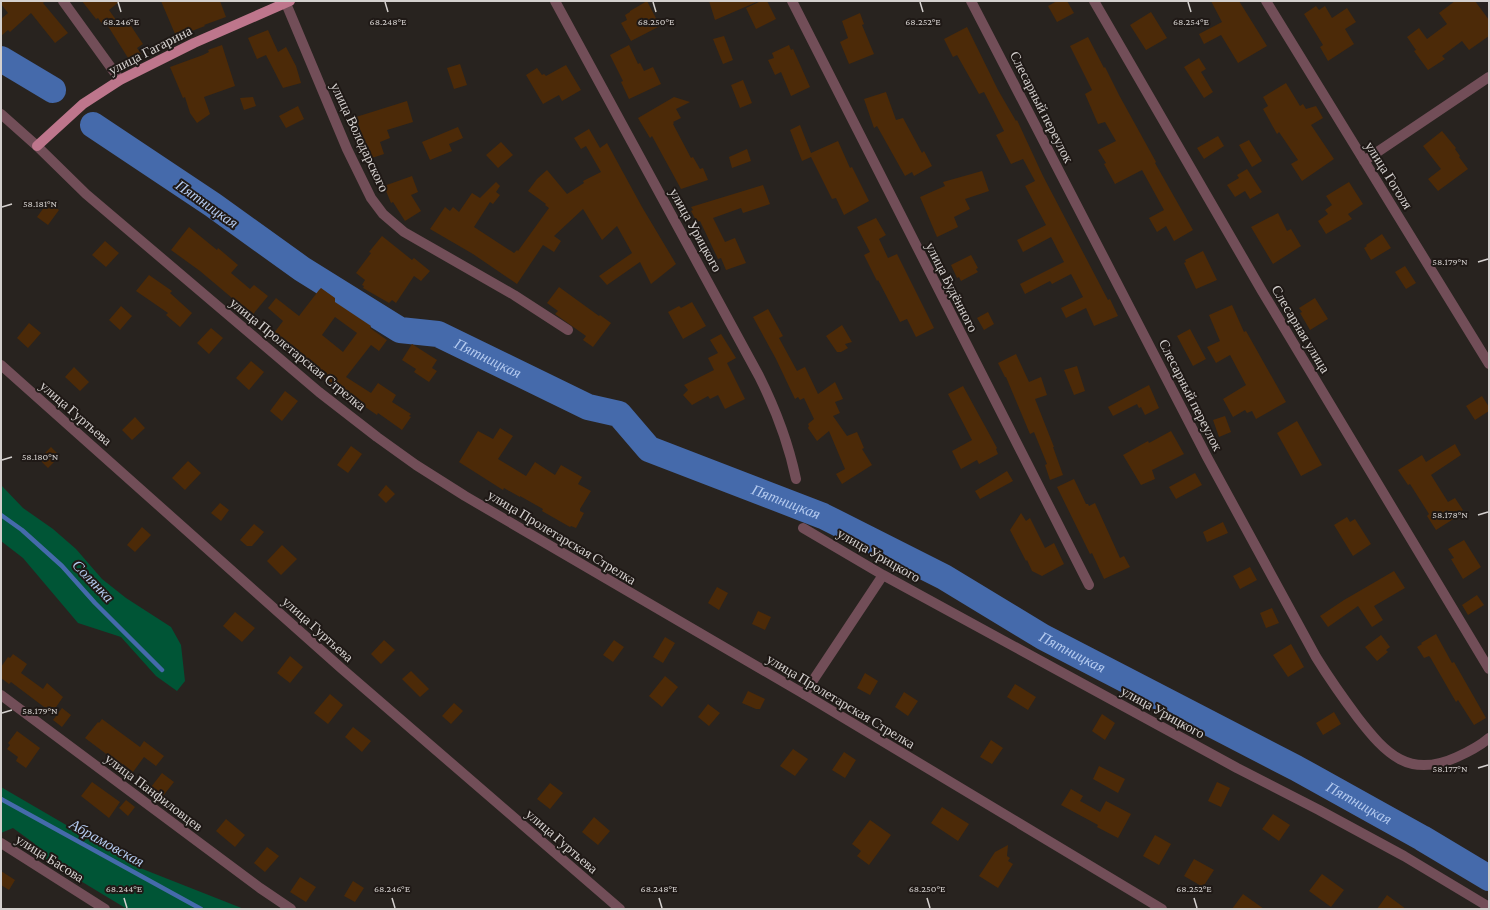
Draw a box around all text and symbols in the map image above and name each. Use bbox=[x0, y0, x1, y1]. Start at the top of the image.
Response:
text: 68.246°E bbox=[103, 16, 140, 27]
text: 68.248°E bbox=[370, 16, 407, 27]
text: 68.250°E bbox=[638, 16, 675, 27]
text: 68.252°E bbox=[905, 16, 941, 27]
text: 68.254°E bbox=[1173, 16, 1210, 27]
street label: улица Гагарина bbox=[106, 22, 195, 78]
street label: Слесарный переулок bbox=[1007, 48, 1077, 166]
street label: улица Володарского bbox=[328, 80, 392, 194]
street label: улица Гоголя bbox=[1362, 138, 1416, 212]
water label: Пятницкая bbox=[172, 176, 241, 231]
street label: улица Урицкого bbox=[666, 185, 726, 275]
text: 58.181°N bbox=[23, 198, 58, 209]
street label: улица Будённого bbox=[922, 239, 982, 335]
text: 58.179°N bbox=[1432, 256, 1468, 267]
street label: Слесарная улица bbox=[1268, 282, 1334, 377]
street label: улица Пролетарская Стрелка bbox=[227, 294, 370, 414]
water label: Пятницкая bbox=[451, 335, 524, 381]
street label: Слесарный переулок bbox=[1156, 336, 1226, 454]
street label: улица Гуртьева bbox=[37, 377, 116, 449]
text: 58.180°N bbox=[22, 451, 59, 462]
water label: Пятницкая bbox=[748, 481, 823, 522]
street label: улица Пролетарская Стрелка bbox=[485, 486, 640, 588]
text: 58.178°N bbox=[1432, 509, 1468, 520]
street label: улица Урицкого bbox=[835, 525, 923, 585]
water label: Солянка bbox=[69, 557, 117, 605]
street label: улица Гуртьева bbox=[279, 593, 357, 666]
water label: Пятницкая bbox=[1036, 628, 1108, 676]
street label: улица Пролетарская Стрелка bbox=[764, 650, 919, 752]
street label: улица Урицкого bbox=[1118, 682, 1208, 742]
text: 58.179°N bbox=[22, 705, 58, 716]
street label: улица Панфиловцев bbox=[102, 750, 206, 834]
text: 58.177°N bbox=[1433, 763, 1468, 774]
water label: Пятницкая bbox=[1323, 778, 1395, 828]
street label: улица Гуртьева bbox=[523, 805, 602, 877]
water label: Абрамовская bbox=[66, 815, 147, 870]
street label: улица Басова bbox=[13, 831, 88, 886]
text: 68.244°E bbox=[106, 883, 143, 894]
text: 68.246°E bbox=[374, 883, 411, 894]
text: 68.248°E bbox=[641, 883, 678, 894]
text: 68.250°E bbox=[909, 883, 946, 894]
text: 68.252°E bbox=[1176, 883, 1212, 894]

